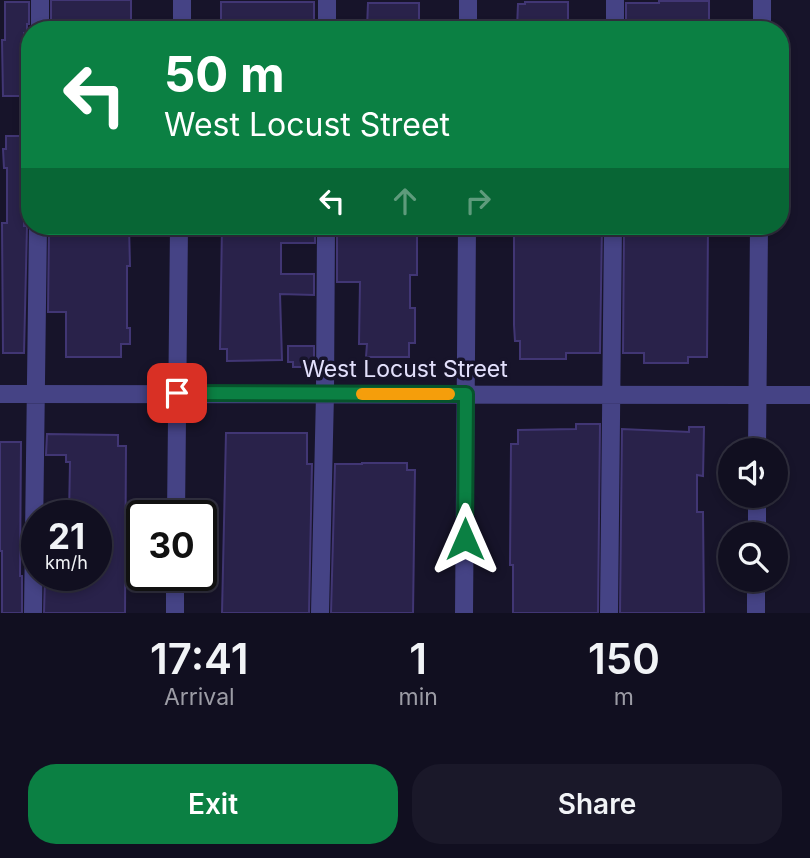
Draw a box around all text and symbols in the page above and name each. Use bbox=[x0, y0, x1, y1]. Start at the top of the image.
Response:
text: 50 m bbox=[164, 45, 285, 104]
icon: left bbox=[49, 49, 140, 140]
text: West Locust Street bbox=[164, 105, 450, 144]
icon: left bbox=[313, 182, 351, 220]
icon: ahead bbox=[386, 182, 424, 220]
icon: right bbox=[459, 182, 497, 220]
street label: West Locust Street bbox=[302, 355, 508, 383]
pin bbox=[147, 363, 207, 423]
icon: arrive bbox=[158, 374, 196, 412]
map controls bbox=[718, 438, 788, 592]
button: sound bbox=[718, 438, 788, 508]
speed limit sign: 30 bbox=[126, 500, 217, 591]
position arrow bbox=[428, 502, 502, 576]
text: 21 bbox=[48, 515, 85, 557]
button: search bbox=[718, 522, 788, 592]
text: km/h bbox=[45, 552, 88, 573]
text: 17:41 bbox=[150, 633, 248, 684]
text: 1 bbox=[409, 633, 427, 684]
text: 150 bbox=[588, 633, 660, 684]
text: Arrival bbox=[164, 683, 235, 711]
text: min bbox=[399, 683, 438, 711]
text: m bbox=[614, 683, 634, 711]
button: Exit bbox=[28, 764, 398, 844]
button: Share bbox=[412, 764, 782, 844]

